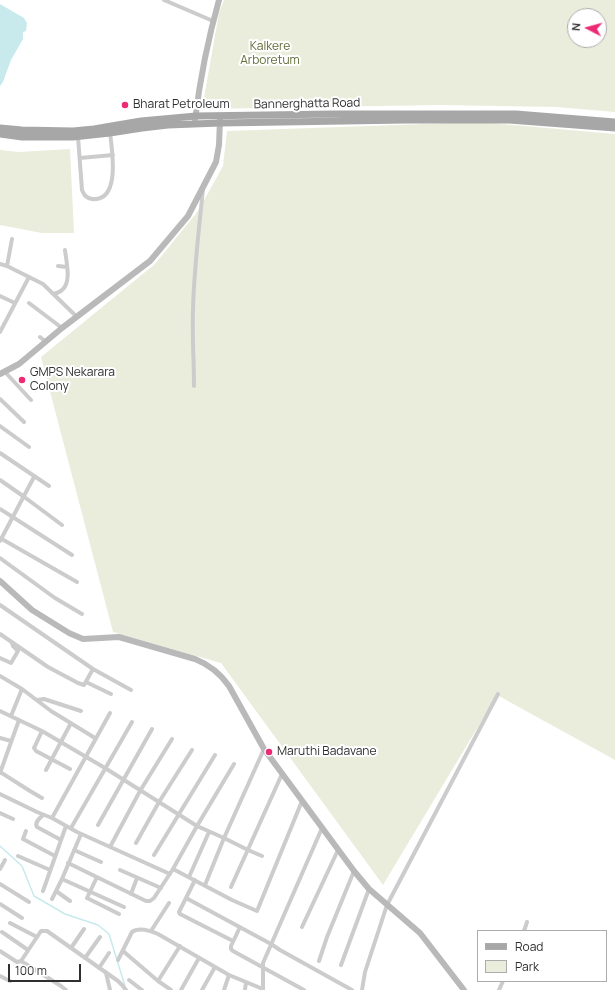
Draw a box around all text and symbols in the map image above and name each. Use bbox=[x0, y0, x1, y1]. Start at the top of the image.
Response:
north arrow bbox=[567, 8, 607, 48]
text: N bbox=[568, 22, 583, 32]
park label: Kalkere Arboretum bbox=[240, 40, 300, 68]
street label: Bannerghatta Road bbox=[254, 96, 360, 112]
place label: Bharat Petroleum bbox=[133, 98, 230, 112]
marker: Bharat Petroleum bbox=[120, 100, 130, 110]
place label: GMPS Nekarara Colony bbox=[30, 366, 115, 394]
marker: GMPS Nekarara Colony bbox=[17, 375, 27, 385]
place label: Maruthi Badavane bbox=[277, 745, 376, 759]
marker: Maruthi Badavane bbox=[264, 747, 274, 757]
legend bbox=[477, 930, 607, 982]
text: Road bbox=[515, 938, 543, 955]
scale bar bbox=[10, 956, 83, 982]
text: Park bbox=[515, 958, 539, 975]
text: 100 m bbox=[15, 962, 47, 979]

